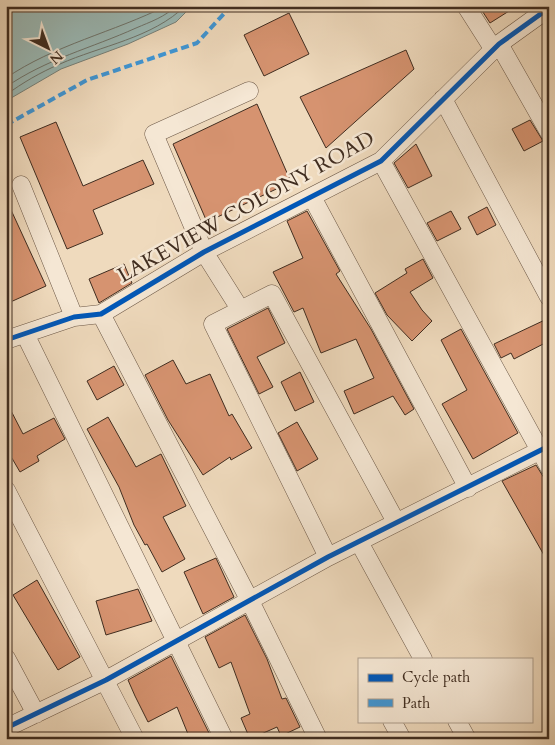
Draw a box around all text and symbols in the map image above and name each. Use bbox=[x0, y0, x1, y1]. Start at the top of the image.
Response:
north arrow bbox=[22, 22, 72, 72]
text: N bbox=[45, 46, 67, 68]
street label: LAKEVIEW COLONY ROAD bbox=[112, 124, 380, 290]
legend bbox=[358, 658, 532, 722]
text: Cycle path bbox=[402, 667, 471, 687]
text: Path bbox=[402, 693, 431, 713]

